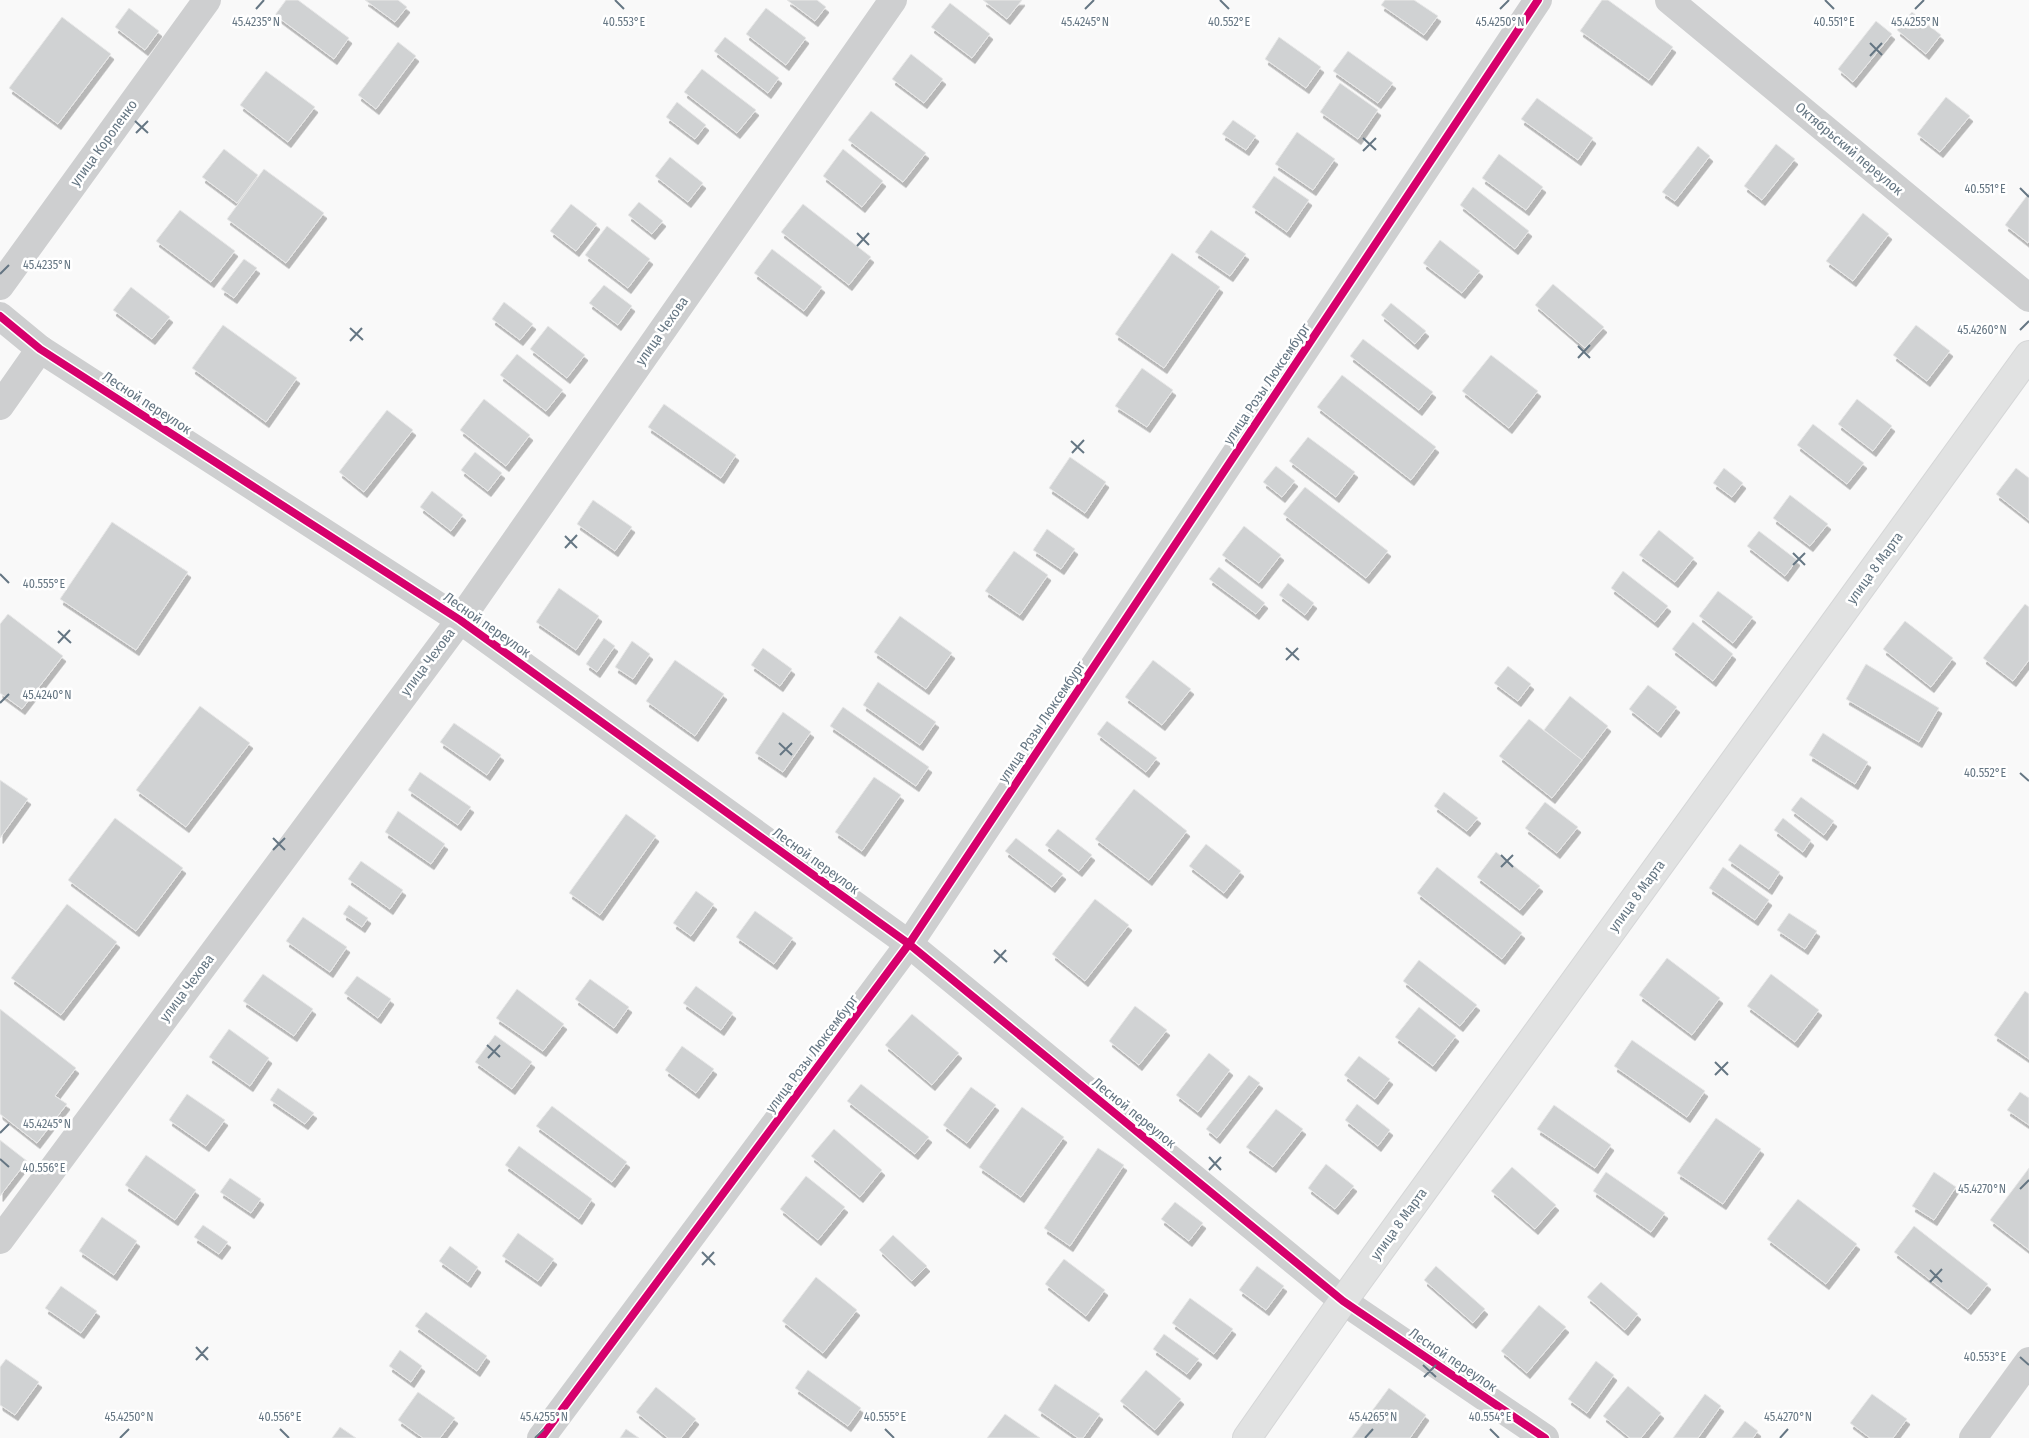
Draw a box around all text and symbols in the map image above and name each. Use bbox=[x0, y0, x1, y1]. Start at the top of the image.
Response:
text: 45.4235°N bbox=[232, 15, 280, 29]
text: 40.553°E bbox=[603, 15, 646, 29]
text: 45.4245°N bbox=[1061, 15, 1109, 29]
text: 40.552°E bbox=[1208, 15, 1250, 29]
text: 45.4250°N bbox=[1476, 15, 1524, 29]
text: 40.551°E bbox=[1813, 15, 1855, 29]
text: 45.4255°N bbox=[1891, 15, 1939, 29]
street label: улица Короленко bbox=[67, 96, 141, 190]
street label: Октябрьский переулок bbox=[1792, 99, 1907, 199]
text: 40.551°E bbox=[1964, 182, 2006, 196]
text: 45.4235°N bbox=[23, 258, 71, 272]
street label: улица Чехова bbox=[632, 293, 692, 369]
street label: улица Розы Люксембург bbox=[1220, 319, 1314, 448]
text: 45.4260°N bbox=[1957, 323, 2007, 337]
street label: Лесной переулок bbox=[99, 368, 195, 438]
street label: улица 8 Марта bbox=[1843, 529, 1907, 607]
text: 40.555°E bbox=[23, 577, 66, 591]
street label: Лесной переулок bbox=[440, 589, 534, 662]
street label: улица Чехова bbox=[397, 625, 459, 699]
street label: улица Розы Люксембург bbox=[995, 657, 1089, 786]
text: 45.4240°N bbox=[22, 688, 72, 702]
text: 40.552°E bbox=[1964, 766, 2006, 780]
street label: Лесной переулок bbox=[769, 824, 863, 898]
street label: улица 8 Марта bbox=[1605, 857, 1669, 935]
street label: улица Чехова bbox=[156, 951, 218, 1025]
street label: улица Розы Люксембург bbox=[762, 991, 862, 1116]
street label: Лесной переулок bbox=[1089, 1074, 1180, 1152]
text: 45.4245°N bbox=[23, 1117, 71, 1131]
text: 40.556°E bbox=[23, 1161, 66, 1175]
text: 45.4270°N bbox=[1958, 1182, 2006, 1196]
street label: улица 8 Марта bbox=[1367, 1185, 1431, 1263]
street label: Лесной переулок bbox=[1406, 1324, 1501, 1396]
text: 40.553°E bbox=[1964, 1350, 2007, 1364]
text: 45.4250°N bbox=[105, 1410, 153, 1424]
text: 40.556°E bbox=[259, 1410, 302, 1424]
text: 45.4255°N bbox=[520, 1410, 568, 1424]
text: 40.555°E bbox=[864, 1410, 907, 1424]
text: 45.4265°N bbox=[1349, 1410, 1397, 1424]
text: 40.554°E bbox=[1469, 1410, 1512, 1424]
text: 45.4270°N bbox=[1764, 1410, 1812, 1424]

